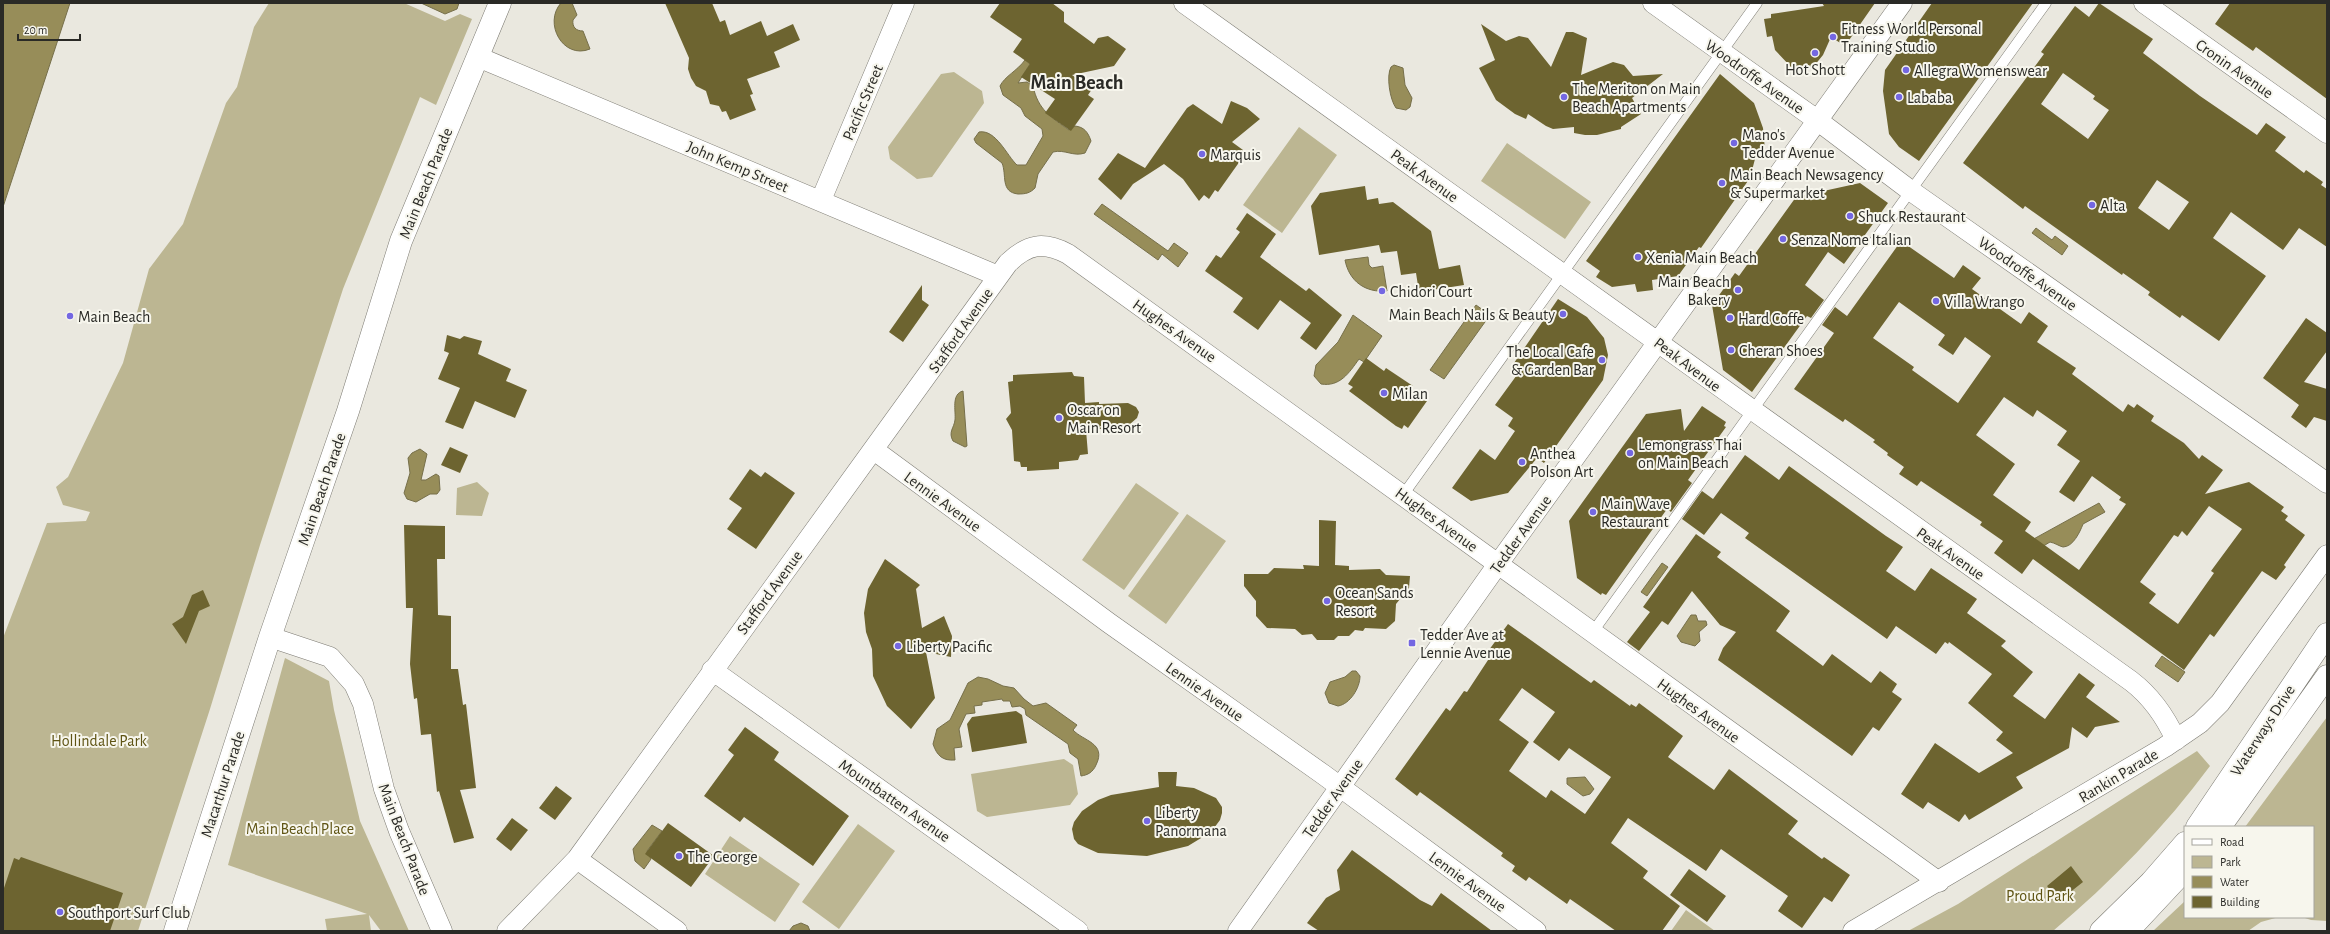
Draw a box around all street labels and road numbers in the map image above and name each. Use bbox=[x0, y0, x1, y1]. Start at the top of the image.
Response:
street label: Cronin Avenue bbox=[2193, 36, 2276, 101]
street label: Woodroffe Avenue bbox=[1702, 37, 1807, 117]
street label: Pacific Street bbox=[840, 62, 886, 143]
street label: Main Beach Parade bbox=[396, 126, 455, 241]
street label: John Kemp Street bbox=[685, 138, 791, 195]
street label: Peak Avenue bbox=[1388, 146, 1461, 205]
street label: Woodroffe Avenue bbox=[1975, 234, 2080, 314]
street label: Stafford Avenue bbox=[926, 285, 996, 376]
street label: Hughes Avenue bbox=[1130, 296, 1219, 365]
street label: Peak Avenue bbox=[1651, 335, 1724, 395]
street label: Main Beach Parade bbox=[295, 431, 349, 548]
street label: Lennie Avenue bbox=[901, 469, 984, 535]
street label: Hughes Avenue bbox=[1392, 485, 1481, 555]
street label: Tedder Avenue bbox=[1487, 492, 1554, 577]
street label: Peak Avenue bbox=[1913, 525, 1987, 583]
street label: Stafford Avenue bbox=[734, 548, 806, 638]
street label: Lennie Avenue bbox=[1163, 659, 1246, 724]
street label: Hughes Avenue bbox=[1654, 676, 1743, 746]
street label: Waterways Drive bbox=[2228, 682, 2299, 779]
street label: Macarthur Parade bbox=[198, 729, 248, 839]
street label: Rankin Parade bbox=[2076, 746, 2161, 806]
street label: Mountbatten Avenue bbox=[836, 756, 953, 845]
street label: Tedder Avenue bbox=[1300, 756, 1366, 841]
street label: Main Beach Parade bbox=[375, 781, 433, 897]
street label: Lennie Avenue bbox=[1426, 849, 1509, 915]

